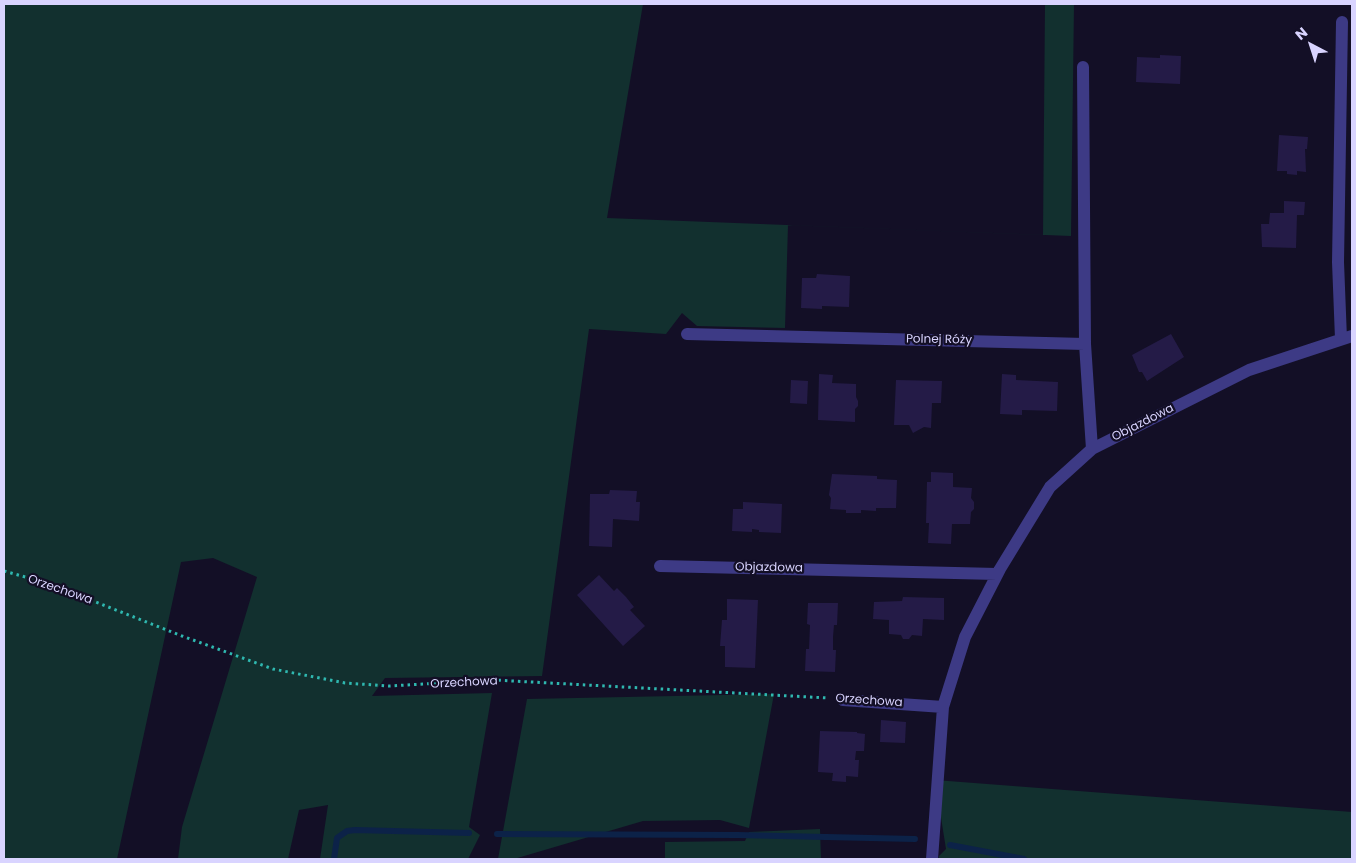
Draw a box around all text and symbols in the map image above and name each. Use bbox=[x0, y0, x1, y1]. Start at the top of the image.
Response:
north arrow bbox=[1286, 20, 1336, 70]
text: N bbox=[1291, 22, 1312, 45]
street label: Polnej Róży bbox=[906, 332, 972, 348]
street label: Objazdowa bbox=[1110, 401, 1176, 445]
street label: Objazdowa bbox=[735, 560, 803, 576]
street label: Orzechowa bbox=[26, 572, 94, 608]
street label: Orzechowa bbox=[430, 674, 498, 692]
street label: Orzechowa bbox=[835, 691, 903, 711]

